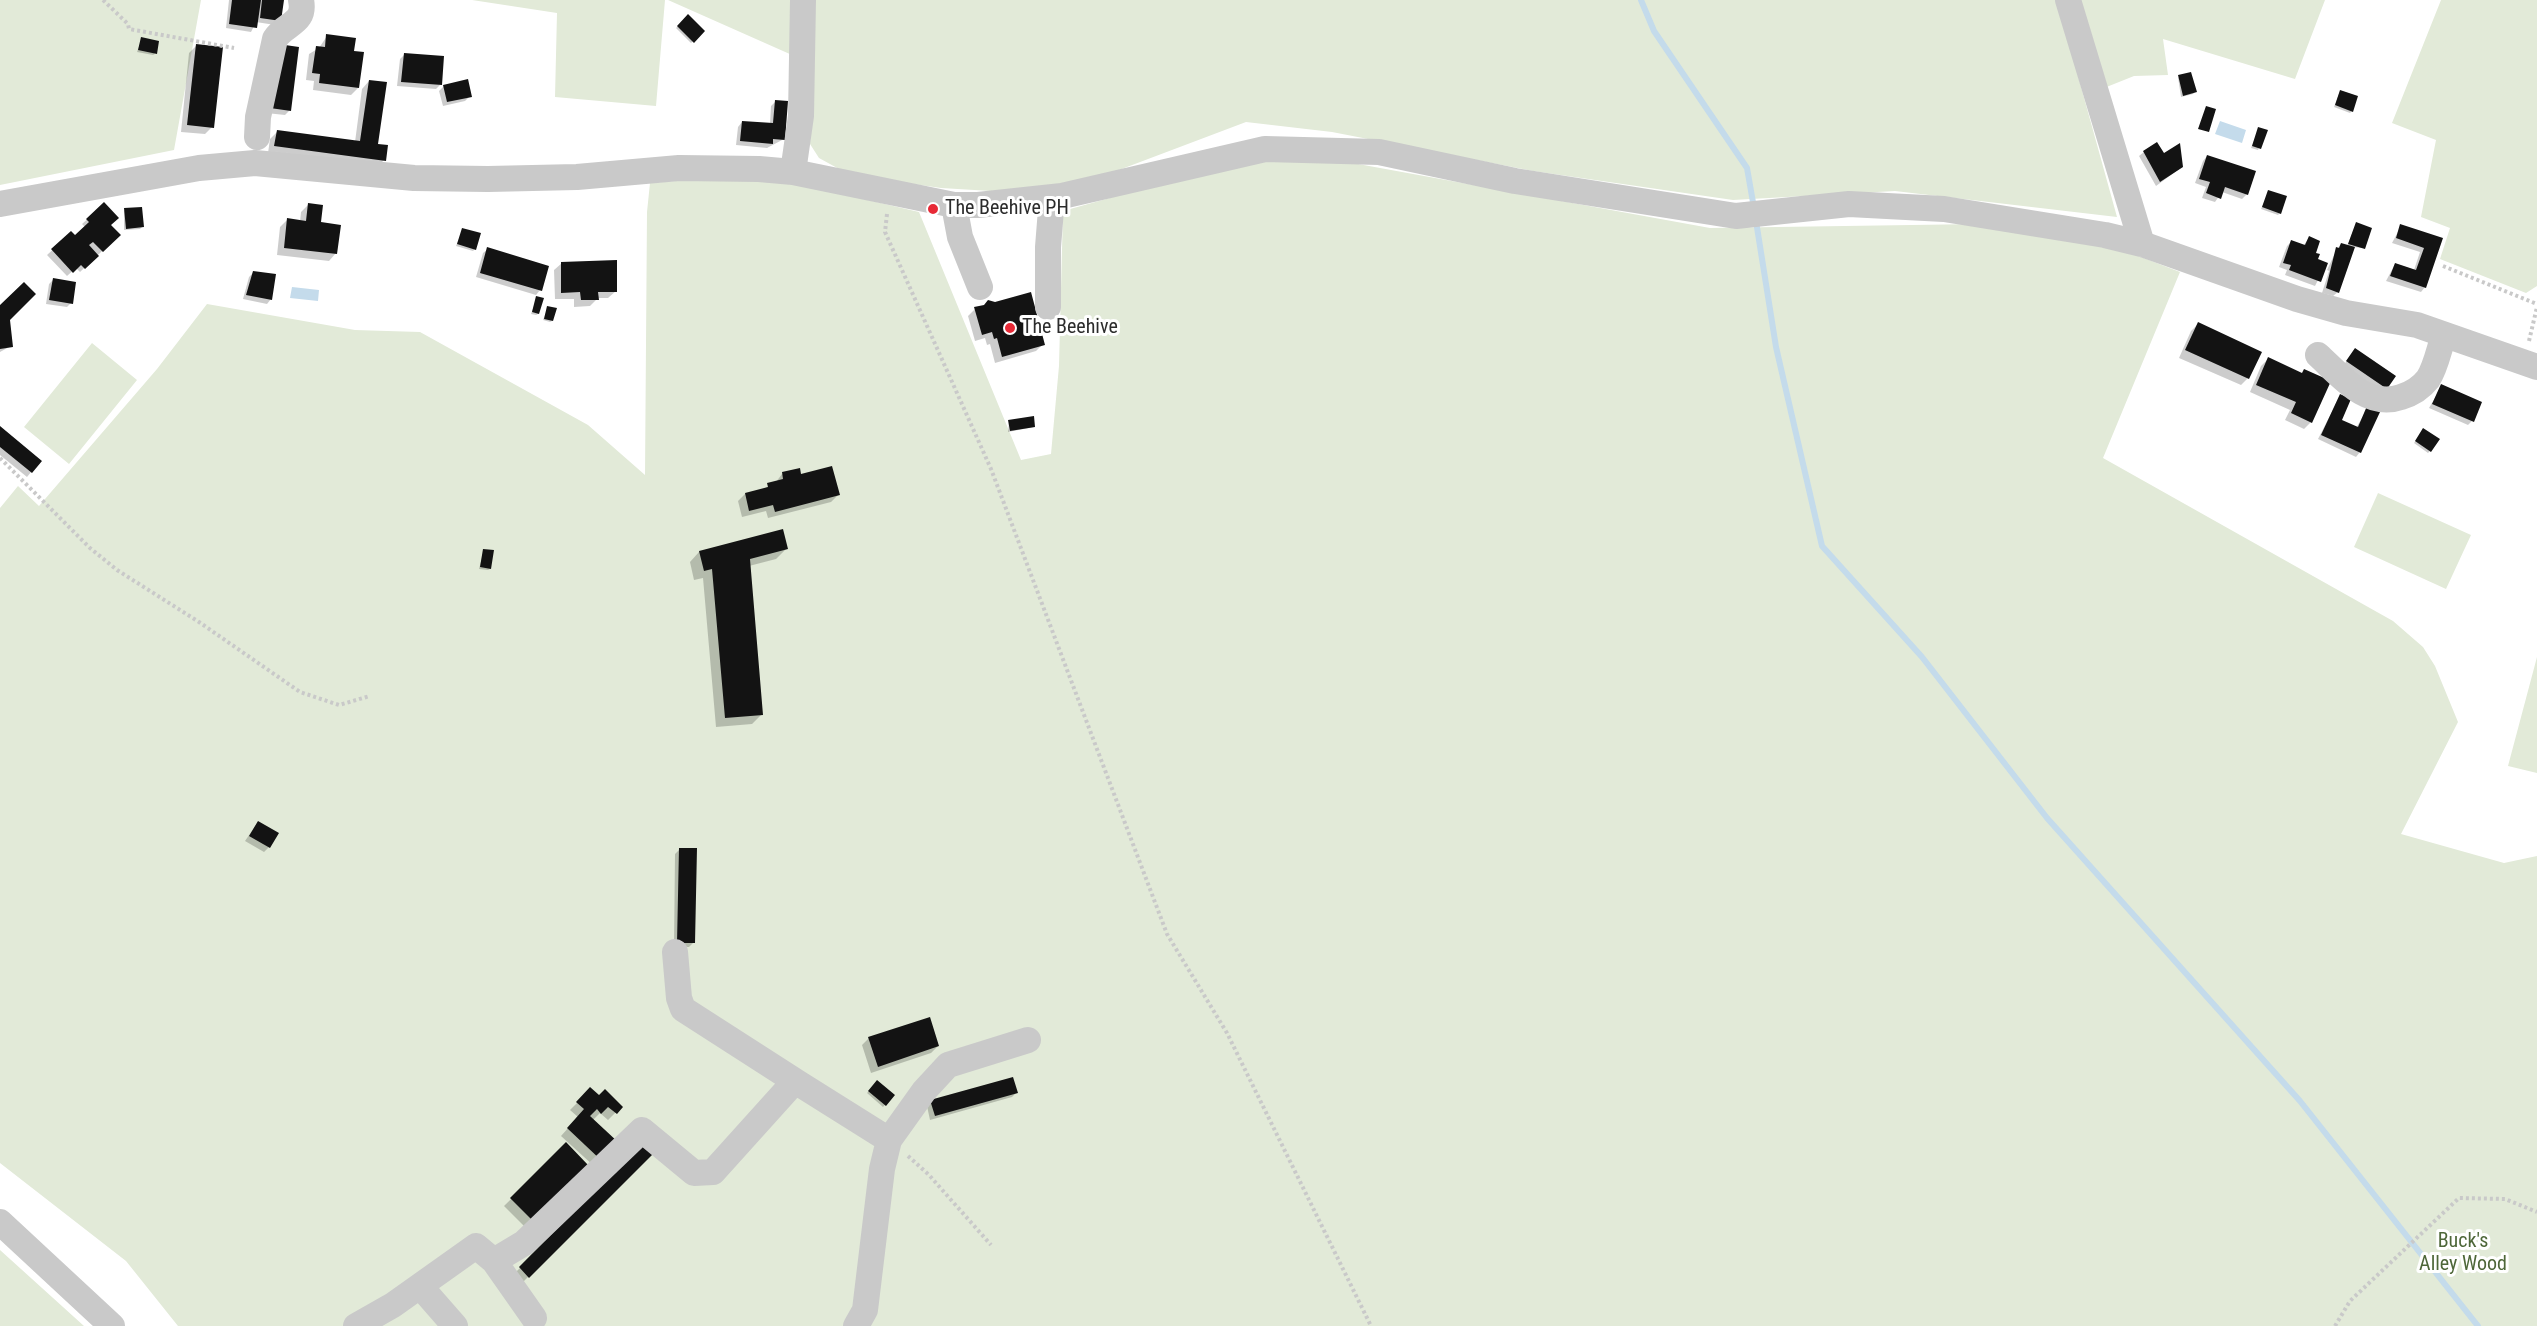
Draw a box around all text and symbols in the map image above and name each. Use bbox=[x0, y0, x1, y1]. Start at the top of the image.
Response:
place label: The Beehive PH bbox=[945, 197, 1069, 221]
marker: The Beehive PH bbox=[926, 202, 940, 216]
place label: The Beehive bbox=[1022, 316, 1118, 340]
marker: The Beehive bbox=[1003, 321, 1017, 335]
park label: Buck's Alley Wood bbox=[2419, 1230, 2507, 1277]

